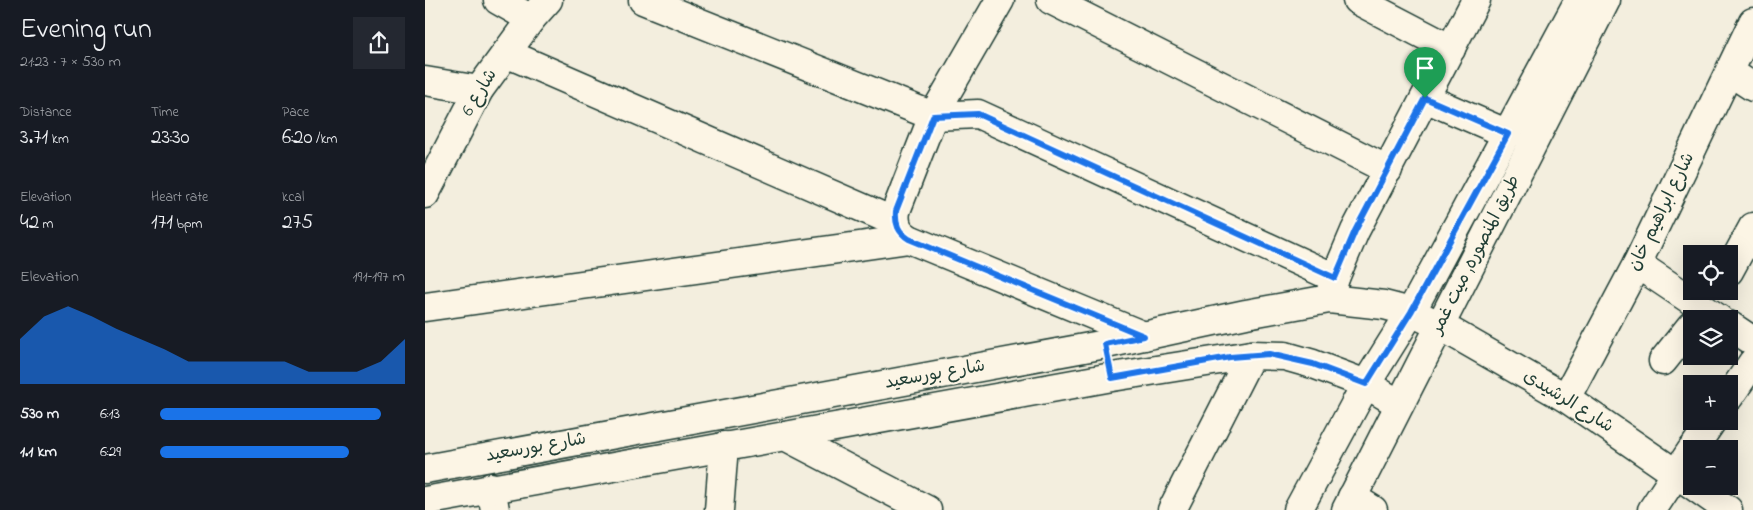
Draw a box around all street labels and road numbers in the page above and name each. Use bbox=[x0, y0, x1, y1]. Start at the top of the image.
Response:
street label: شارع 6 bbox=[456, 64, 504, 122]
street label: شارع ابراهيم خان bbox=[1622, 148, 1702, 276]
street label: طريق المنصوره, ميت غمر bbox=[1424, 171, 1527, 341]
street label: شارع بورسعيد bbox=[883, 353, 987, 397]
street label: شارع الرشيدى bbox=[1518, 364, 1618, 440]
street label: شارع بورسعيد bbox=[484, 426, 588, 470]

